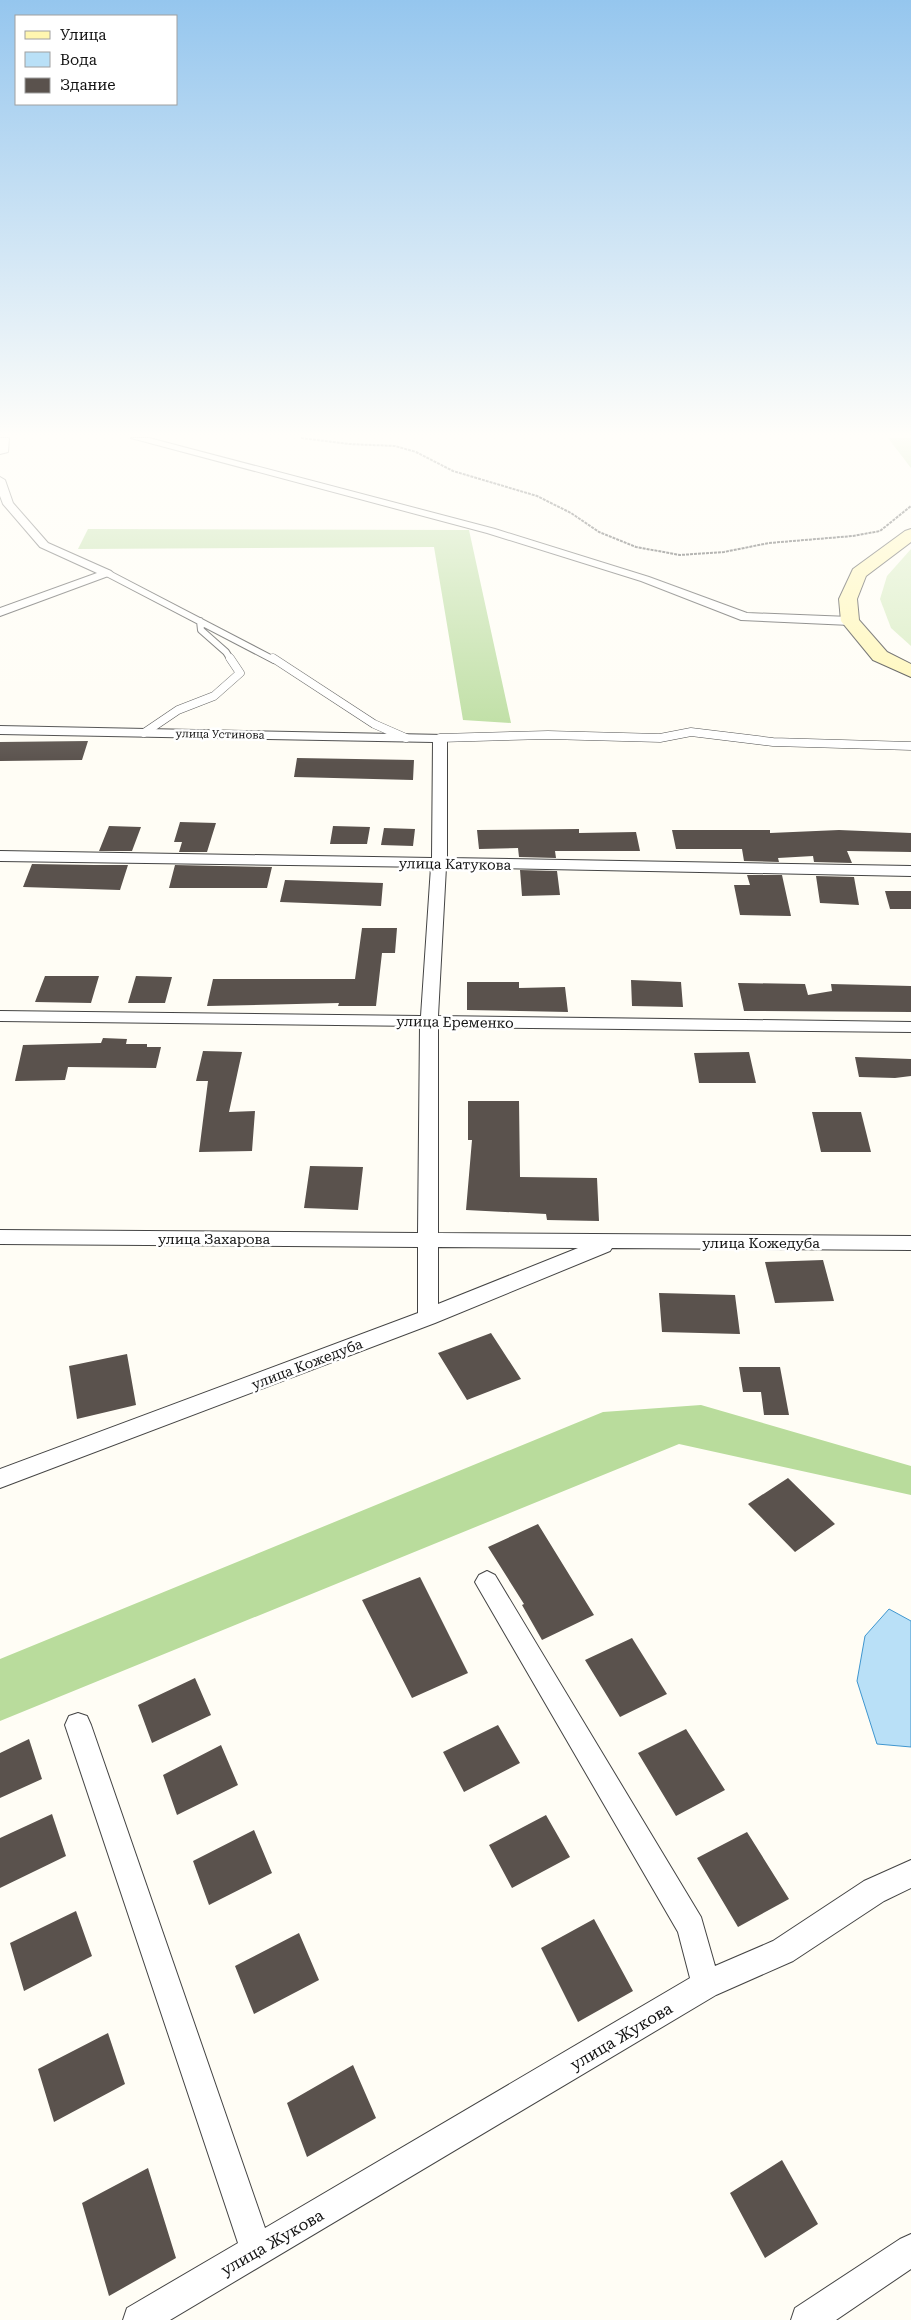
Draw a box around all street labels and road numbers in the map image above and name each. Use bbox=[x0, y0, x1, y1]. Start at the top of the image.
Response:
street label: улица Устинова bbox=[175, 727, 265, 742]
street label: улица Катукова bbox=[399, 855, 512, 873]
street label: улица Еременко bbox=[396, 1013, 514, 1031]
street label: улица Захарова bbox=[158, 1231, 271, 1247]
street label: улица Кожедуба bbox=[702, 1235, 820, 1251]
street label: улица Кожедуба bbox=[249, 1335, 365, 1393]
street label: улица Жукова bbox=[567, 1998, 676, 2074]
street label: улица Жукова bbox=[218, 2205, 327, 2280]

